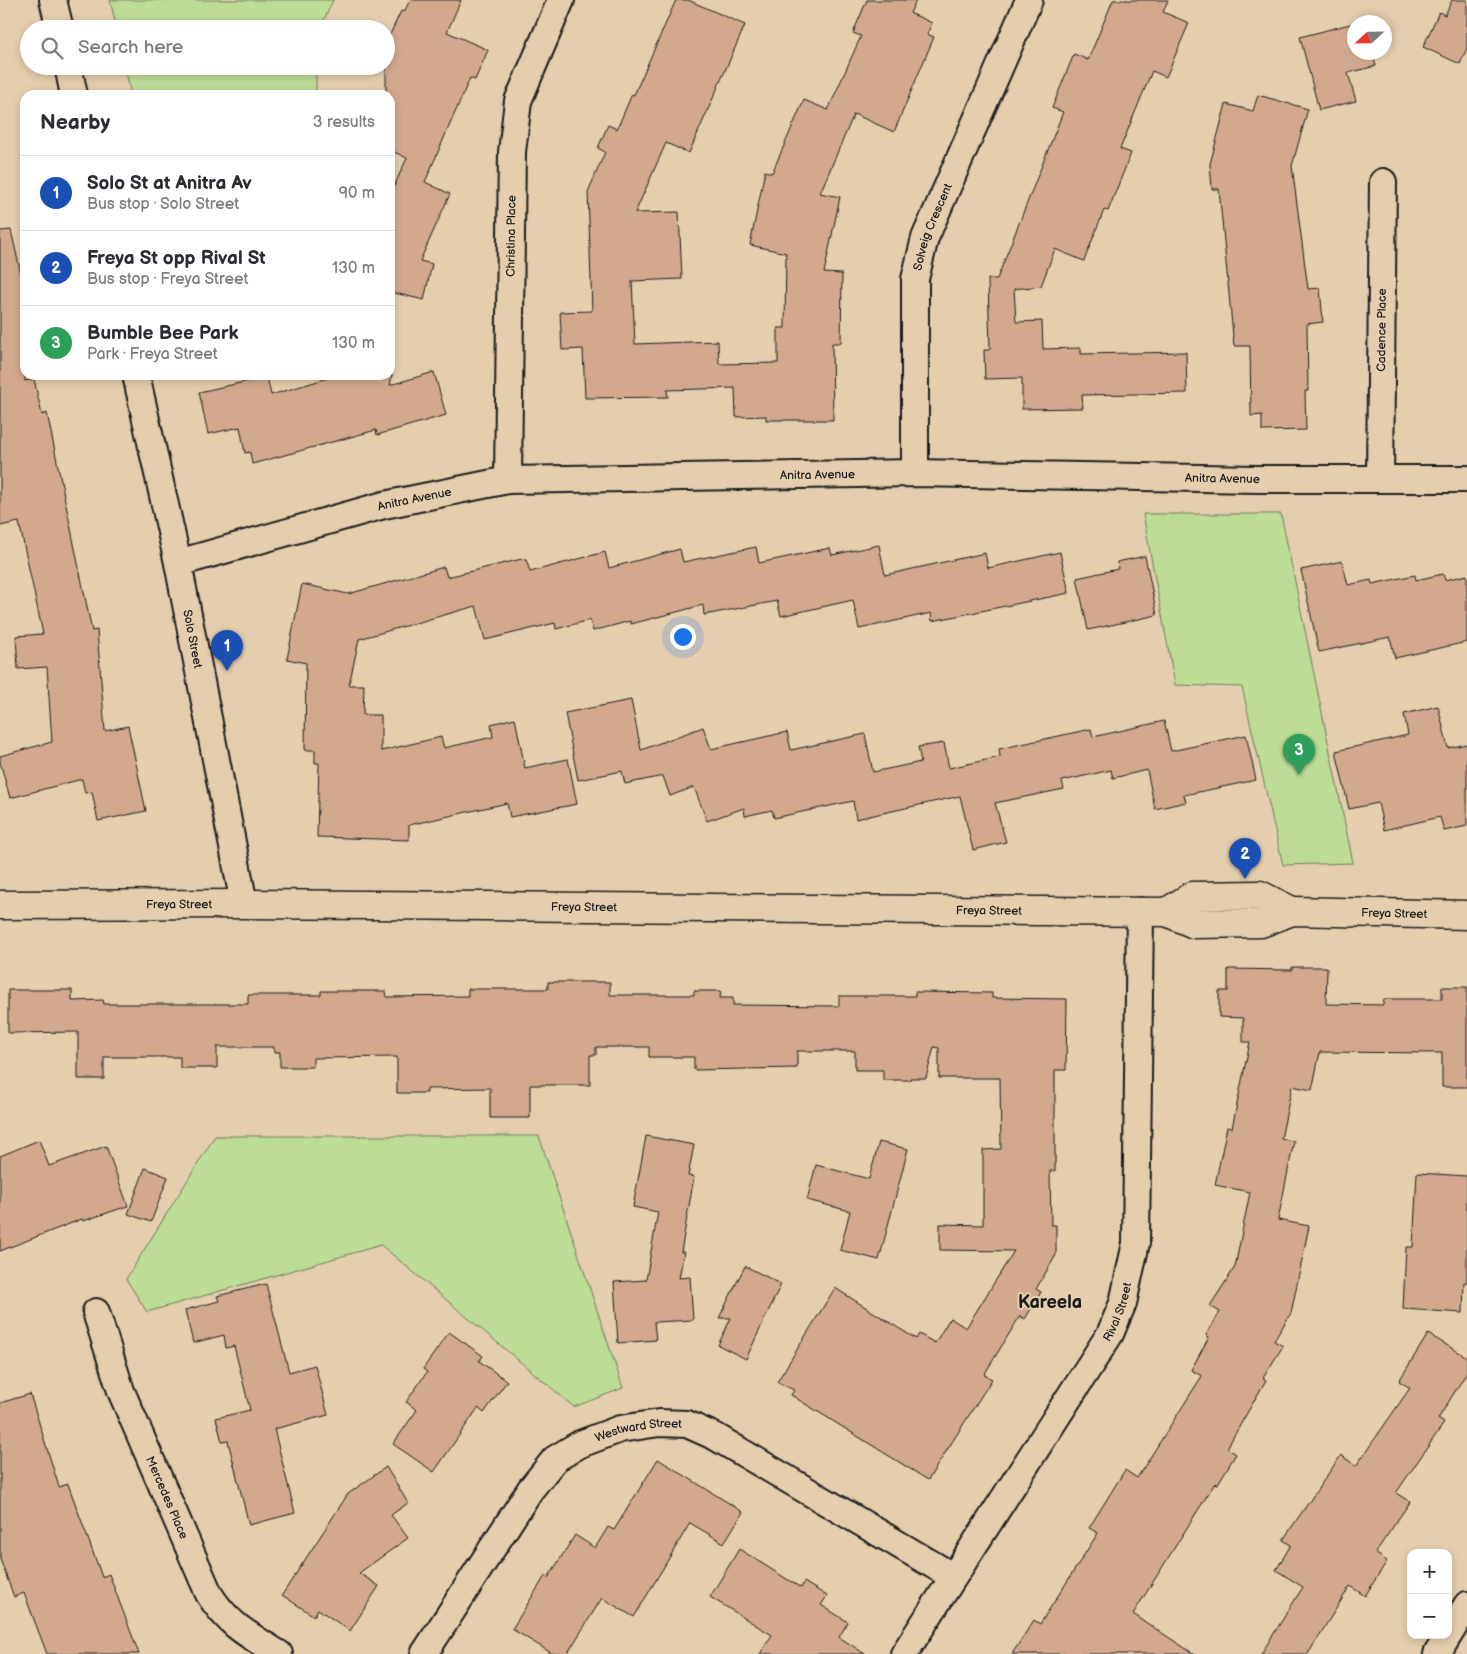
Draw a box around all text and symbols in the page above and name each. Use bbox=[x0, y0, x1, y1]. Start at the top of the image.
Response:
north arrow bbox=[1347, 15, 1392, 60]
search box bbox=[20, 20, 395, 75]
icon: search bbox=[38, 34, 66, 62]
text: Search here bbox=[78, 36, 183, 59]
text: Nearby bbox=[40, 110, 110, 135]
text: 3 results bbox=[313, 113, 375, 132]
text: Solo St at Anitra Av bbox=[87, 172, 252, 195]
street label: Solveig Crescent bbox=[910, 181, 956, 272]
text: 1 bbox=[53, 184, 59, 203]
text: 90 m bbox=[339, 184, 375, 203]
text: Bus stop · Solo Street bbox=[87, 195, 239, 214]
street label: Christina Place bbox=[503, 195, 519, 277]
text: Freya St opp Rival St bbox=[87, 247, 266, 270]
text: 2 bbox=[51, 259, 61, 278]
text: 130 m bbox=[332, 259, 375, 278]
text: Bus stop · Freya Street bbox=[87, 270, 248, 289]
street label: Cadence Place bbox=[1374, 288, 1390, 372]
text: Bumble Bee Park bbox=[87, 322, 239, 345]
text: 3 bbox=[51, 334, 61, 353]
text: 130 m bbox=[332, 334, 375, 353]
text: Park · Freya Street bbox=[87, 345, 218, 364]
street label: Anitra Avenue bbox=[780, 467, 855, 483]
street label: Anitra Avenue bbox=[1185, 471, 1260, 487]
street label: Anitra Avenue bbox=[376, 485, 453, 514]
street label: Solo Street bbox=[179, 608, 205, 670]
your location bbox=[670, 624, 696, 650]
pin: 1 bbox=[211, 630, 243, 671]
pin: 3 bbox=[1283, 734, 1315, 775]
pin: 2 bbox=[1229, 838, 1261, 879]
street label: Freya Street bbox=[146, 897, 212, 912]
street label: Freya Street bbox=[551, 900, 617, 915]
street label: Freya Street bbox=[956, 903, 1022, 919]
street label: Freya Street bbox=[1361, 906, 1428, 922]
street label: Rival Street bbox=[1100, 1281, 1135, 1345]
district label: Kareela bbox=[1018, 1292, 1082, 1313]
street label: Westward Street bbox=[593, 1416, 683, 1446]
street label: Mercedes Place bbox=[142, 1454, 191, 1541]
map controls bbox=[1407, 1549, 1452, 1639]
button: + bbox=[1407, 1549, 1452, 1594]
button: − bbox=[1407, 1594, 1452, 1639]

